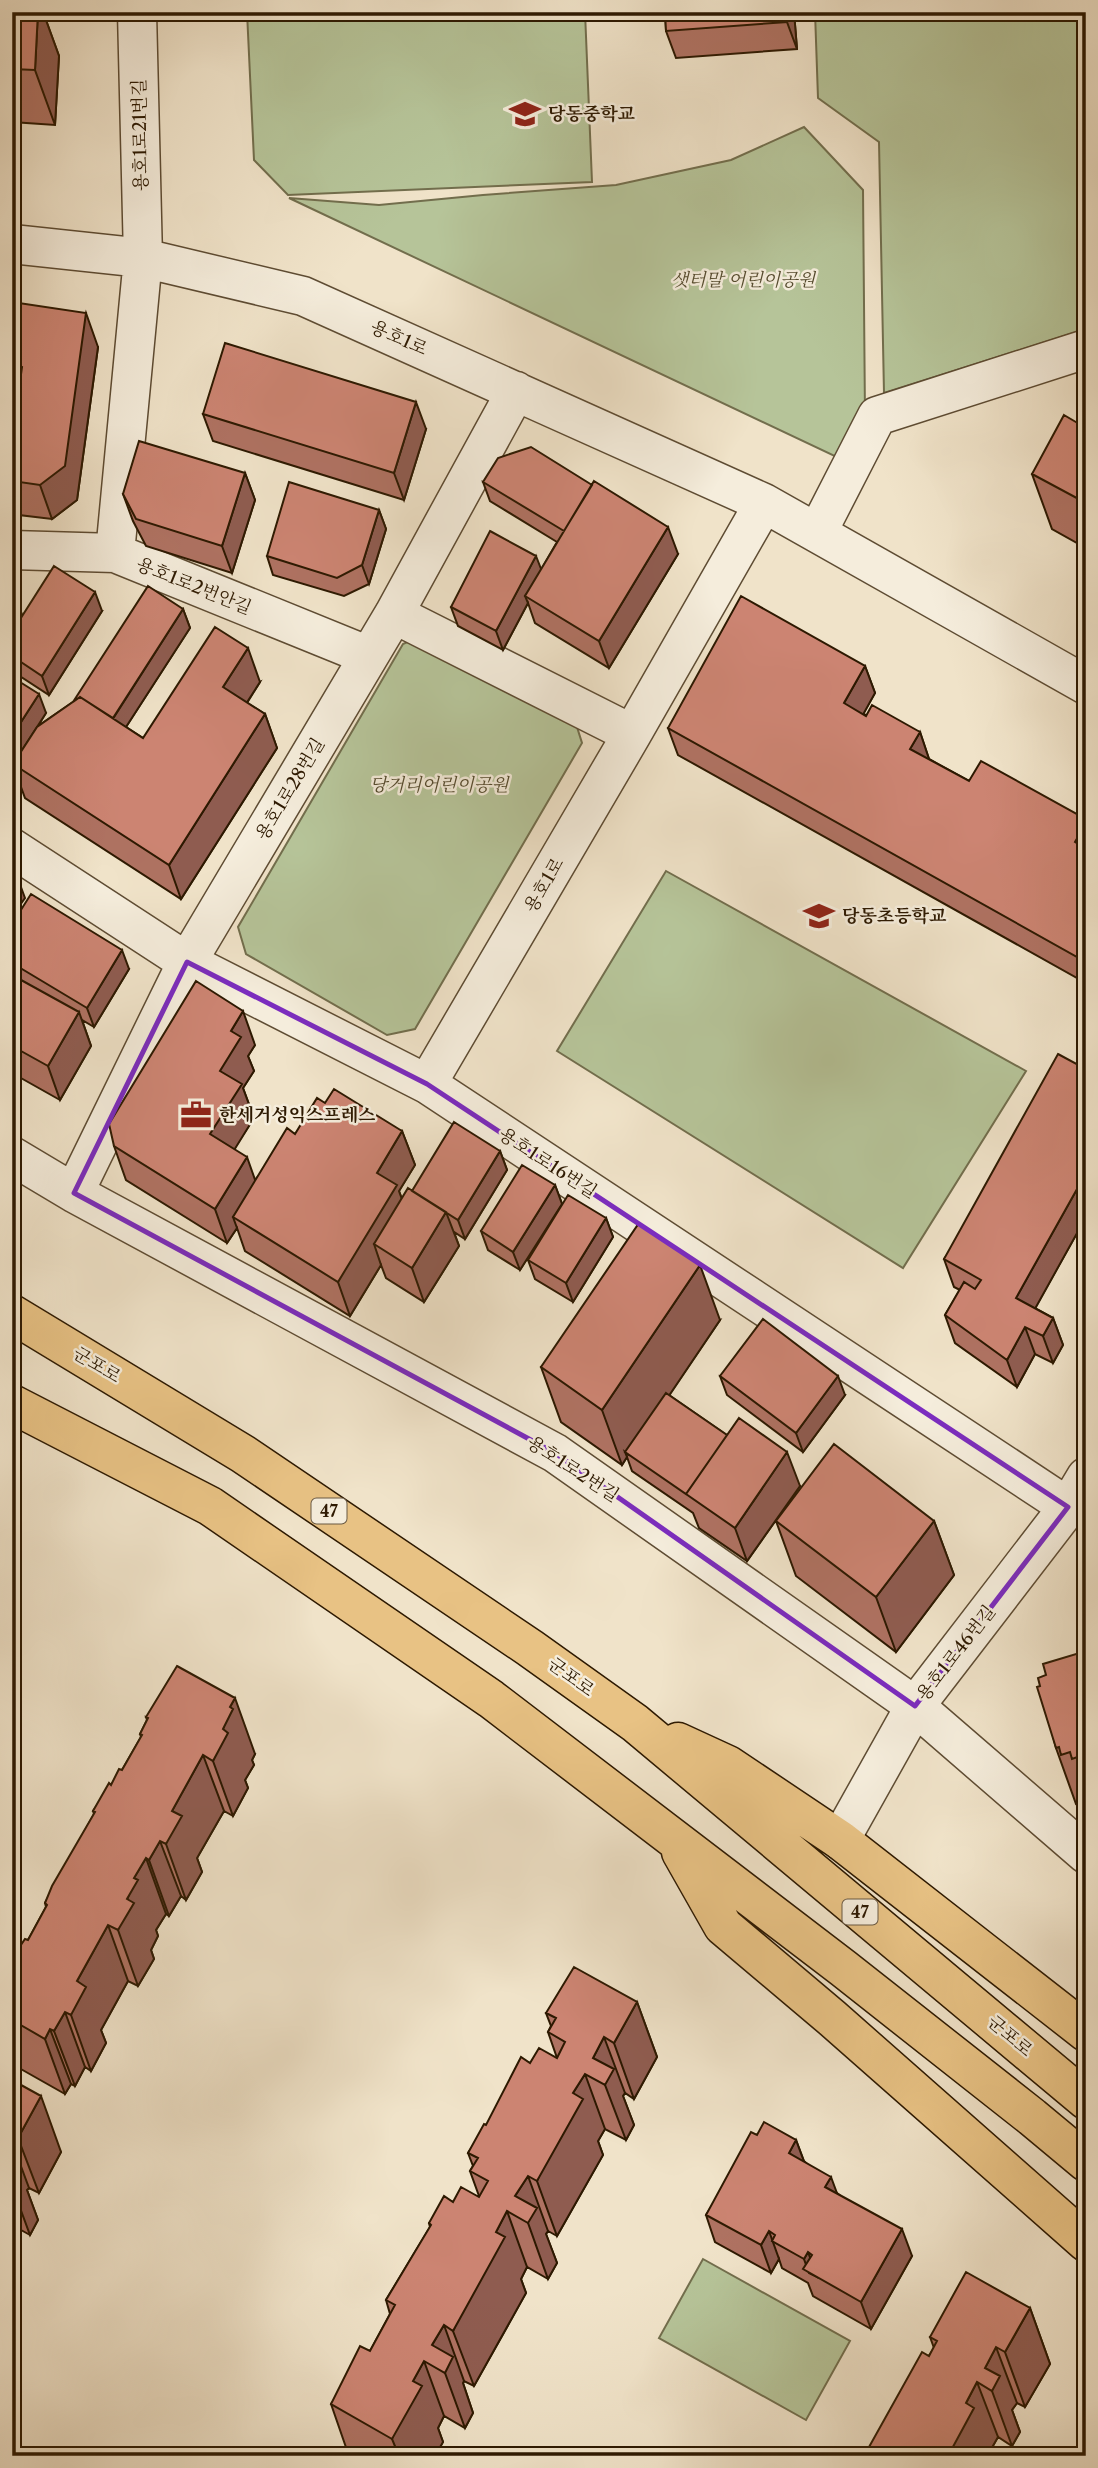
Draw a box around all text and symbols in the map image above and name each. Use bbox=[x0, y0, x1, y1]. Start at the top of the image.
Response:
street label: 용호1로21번길 bbox=[128, 79, 152, 191]
school or university icon: 당동중학교 bbox=[508, 97, 542, 131]
place label: 당동중학교 bbox=[548, 103, 636, 125]
park label: 샛터말 어린이공원 bbox=[671, 269, 817, 291]
street label: 용호1로 bbox=[367, 316, 431, 360]
street label: 용호1로2번안길 bbox=[133, 553, 255, 619]
street label: 용호1로28번길 bbox=[251, 734, 329, 844]
park label: 당거리어린이공원 bbox=[369, 774, 510, 796]
street label: 용호1로 bbox=[520, 854, 568, 916]
school or university icon: 당동초등학교 bbox=[802, 899, 836, 933]
place label: 당동초등학교 bbox=[842, 905, 947, 927]
office icon: 한세거성익스프레스 bbox=[179, 1098, 213, 1132]
place label: 한세거성익스프레스 bbox=[219, 1104, 376, 1126]
street label: 용호1로16번길 bbox=[495, 1123, 601, 1203]
street label: 군포로 bbox=[69, 1342, 125, 1388]
street label: 용호1로2번길 bbox=[523, 1431, 623, 1507]
road number: 47 bbox=[312, 1498, 346, 1524]
street label: 용호1로46번길 bbox=[912, 1601, 1000, 1705]
street label: 군포로 bbox=[543, 1653, 599, 1701]
road number: 47 bbox=[842, 1900, 878, 1924]
street label: 군포로 bbox=[983, 2011, 1037, 2061]

